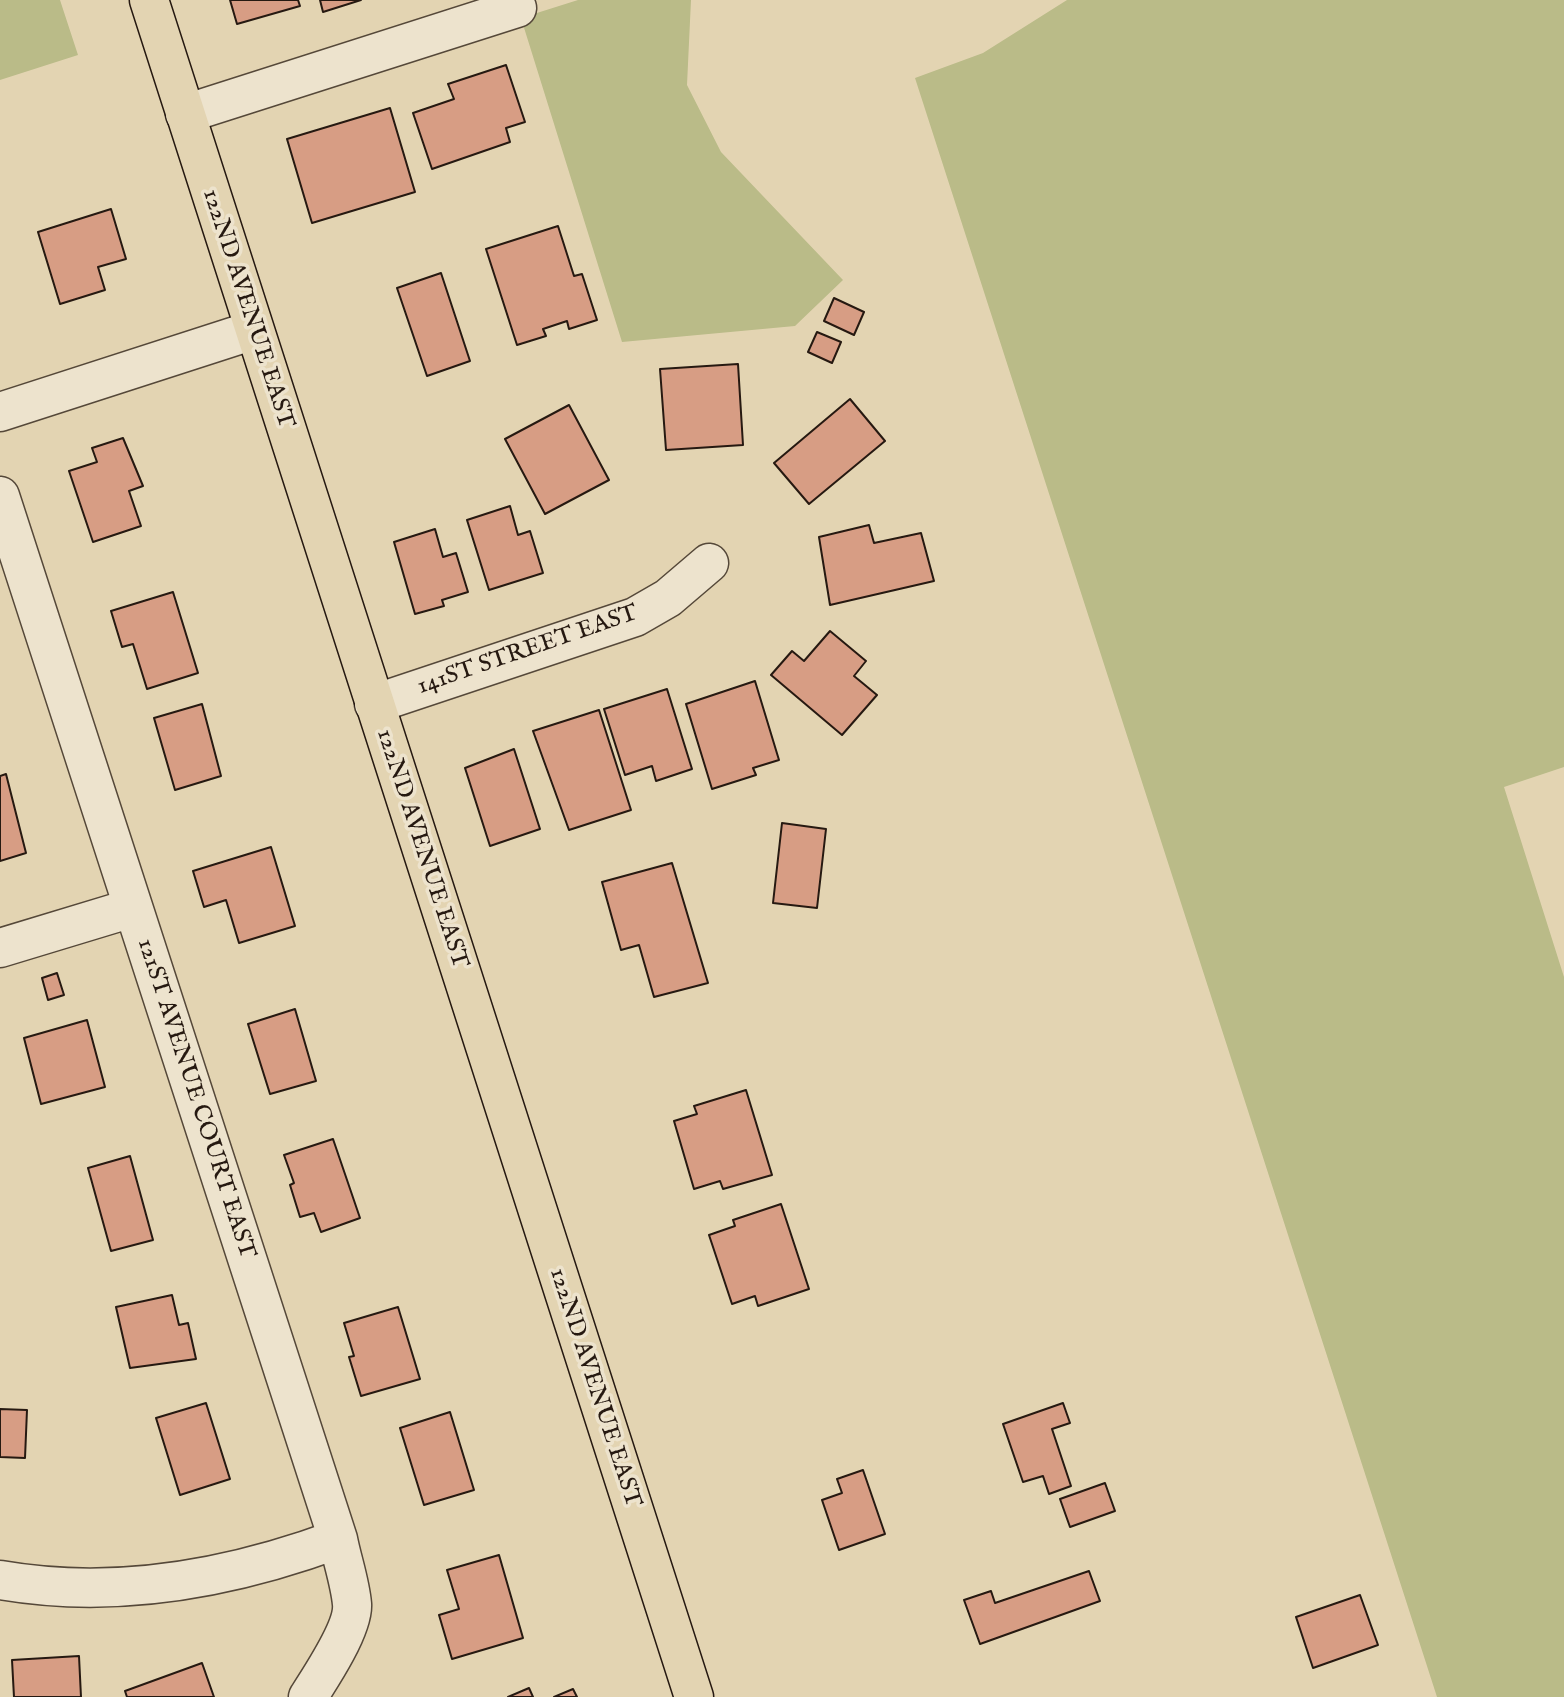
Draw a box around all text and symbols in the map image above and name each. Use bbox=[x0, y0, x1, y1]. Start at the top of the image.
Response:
street label: 122ND AVENUE EAST bbox=[195, 186, 299, 432]
street label: 141ST STREET EAST bbox=[414, 600, 642, 702]
street label: 122ND AVENUE EAST bbox=[369, 726, 473, 972]
street label: 121ST AVENUE COURT EAST bbox=[130, 935, 260, 1263]
street label: 122ND AVENUE EAST bbox=[542, 1265, 646, 1511]

